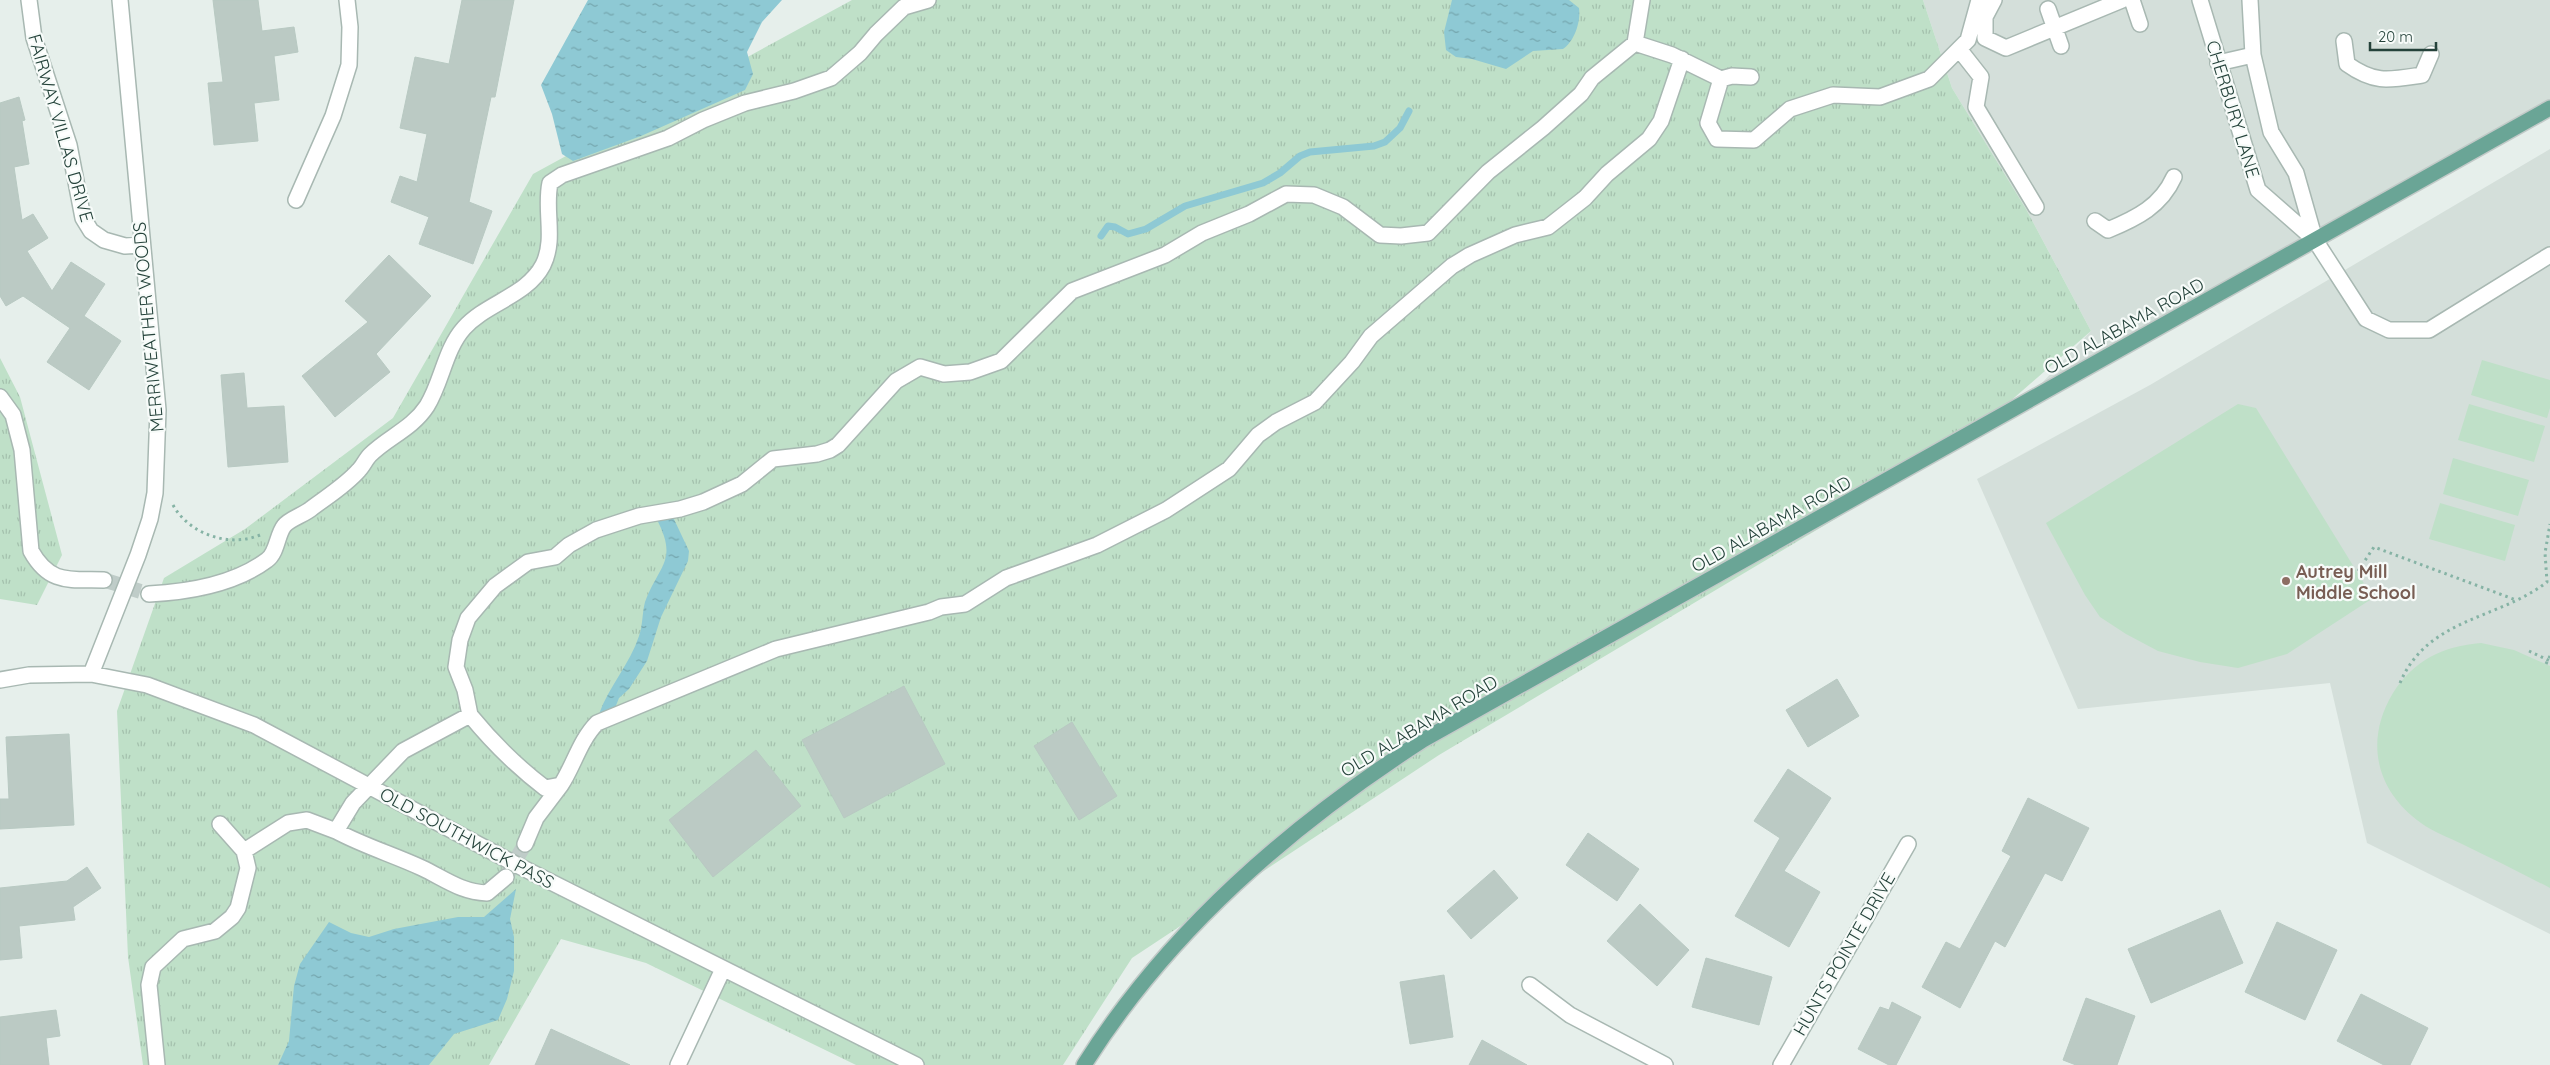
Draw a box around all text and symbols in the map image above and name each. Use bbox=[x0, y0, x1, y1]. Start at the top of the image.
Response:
scale bar bbox=[2370, 20, 2436, 52]
text: 20 m bbox=[2378, 27, 2413, 46]
street label: FAIRWAY VILLAS DRIVE bbox=[23, 31, 99, 225]
street label: CHERBURY LANE bbox=[2201, 37, 2265, 181]
street label: MERRIWEATHER WOODS bbox=[127, 221, 169, 433]
street label: OLD ALABAMA ROAD bbox=[2040, 273, 2208, 379]
street label: OLD ALABAMA ROAD bbox=[1687, 471, 1855, 577]
place label: Autrey Mill Middle School bbox=[2296, 560, 2416, 604]
marker: Autrey Mill Middle School bbox=[2280, 575, 2292, 587]
street label: OLD ALABAMA ROAD bbox=[1336, 670, 1502, 782]
street label: OLD SOUTHWICK PASS bbox=[376, 782, 558, 894]
street label: HUNTS POINTE DRIVE bbox=[1788, 868, 1900, 1040]

